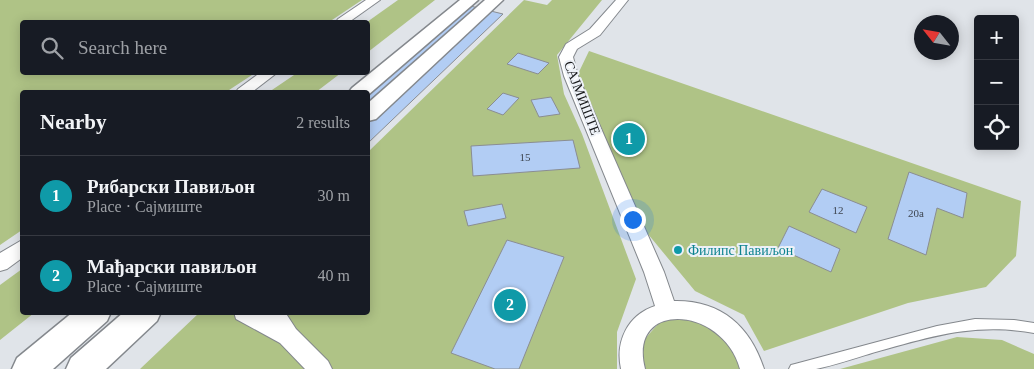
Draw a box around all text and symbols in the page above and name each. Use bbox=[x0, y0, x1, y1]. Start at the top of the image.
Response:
north arrow bbox=[914, 15, 959, 60]
map controls bbox=[974, 15, 1019, 150]
button: + bbox=[974, 15, 1019, 60]
search box bbox=[20, 20, 370, 75]
icon: search bbox=[38, 34, 66, 62]
text: Search here bbox=[78, 37, 167, 58]
street label: САЈМИШТЕ bbox=[561, 59, 603, 137]
button: − bbox=[974, 60, 1019, 105]
button: locate bbox=[974, 105, 1019, 150]
text: Nearby bbox=[40, 110, 107, 134]
text: 2 results bbox=[296, 114, 350, 131]
pin: 1 bbox=[613, 120, 645, 158]
house number: 15 bbox=[520, 151, 531, 163]
text: Рибарски Павиљон bbox=[87, 176, 255, 197]
text: 1 bbox=[52, 187, 60, 204]
text: 30 m bbox=[318, 187, 350, 204]
text: Place · Сајмиште bbox=[87, 198, 202, 215]
house number: 12 bbox=[833, 204, 844, 216]
your location bbox=[620, 207, 646, 233]
house number: 20a bbox=[908, 207, 924, 219]
place label: Филипс Павиљон bbox=[688, 243, 794, 258]
marker: Филипс Павиљон bbox=[672, 244, 684, 256]
text: Мађарски павиљон bbox=[87, 256, 257, 277]
text: 2 bbox=[52, 267, 60, 284]
text: 40 m bbox=[318, 267, 350, 284]
text: Place · Сајмиште bbox=[87, 278, 202, 295]
pin: 2 bbox=[494, 286, 526, 324]

